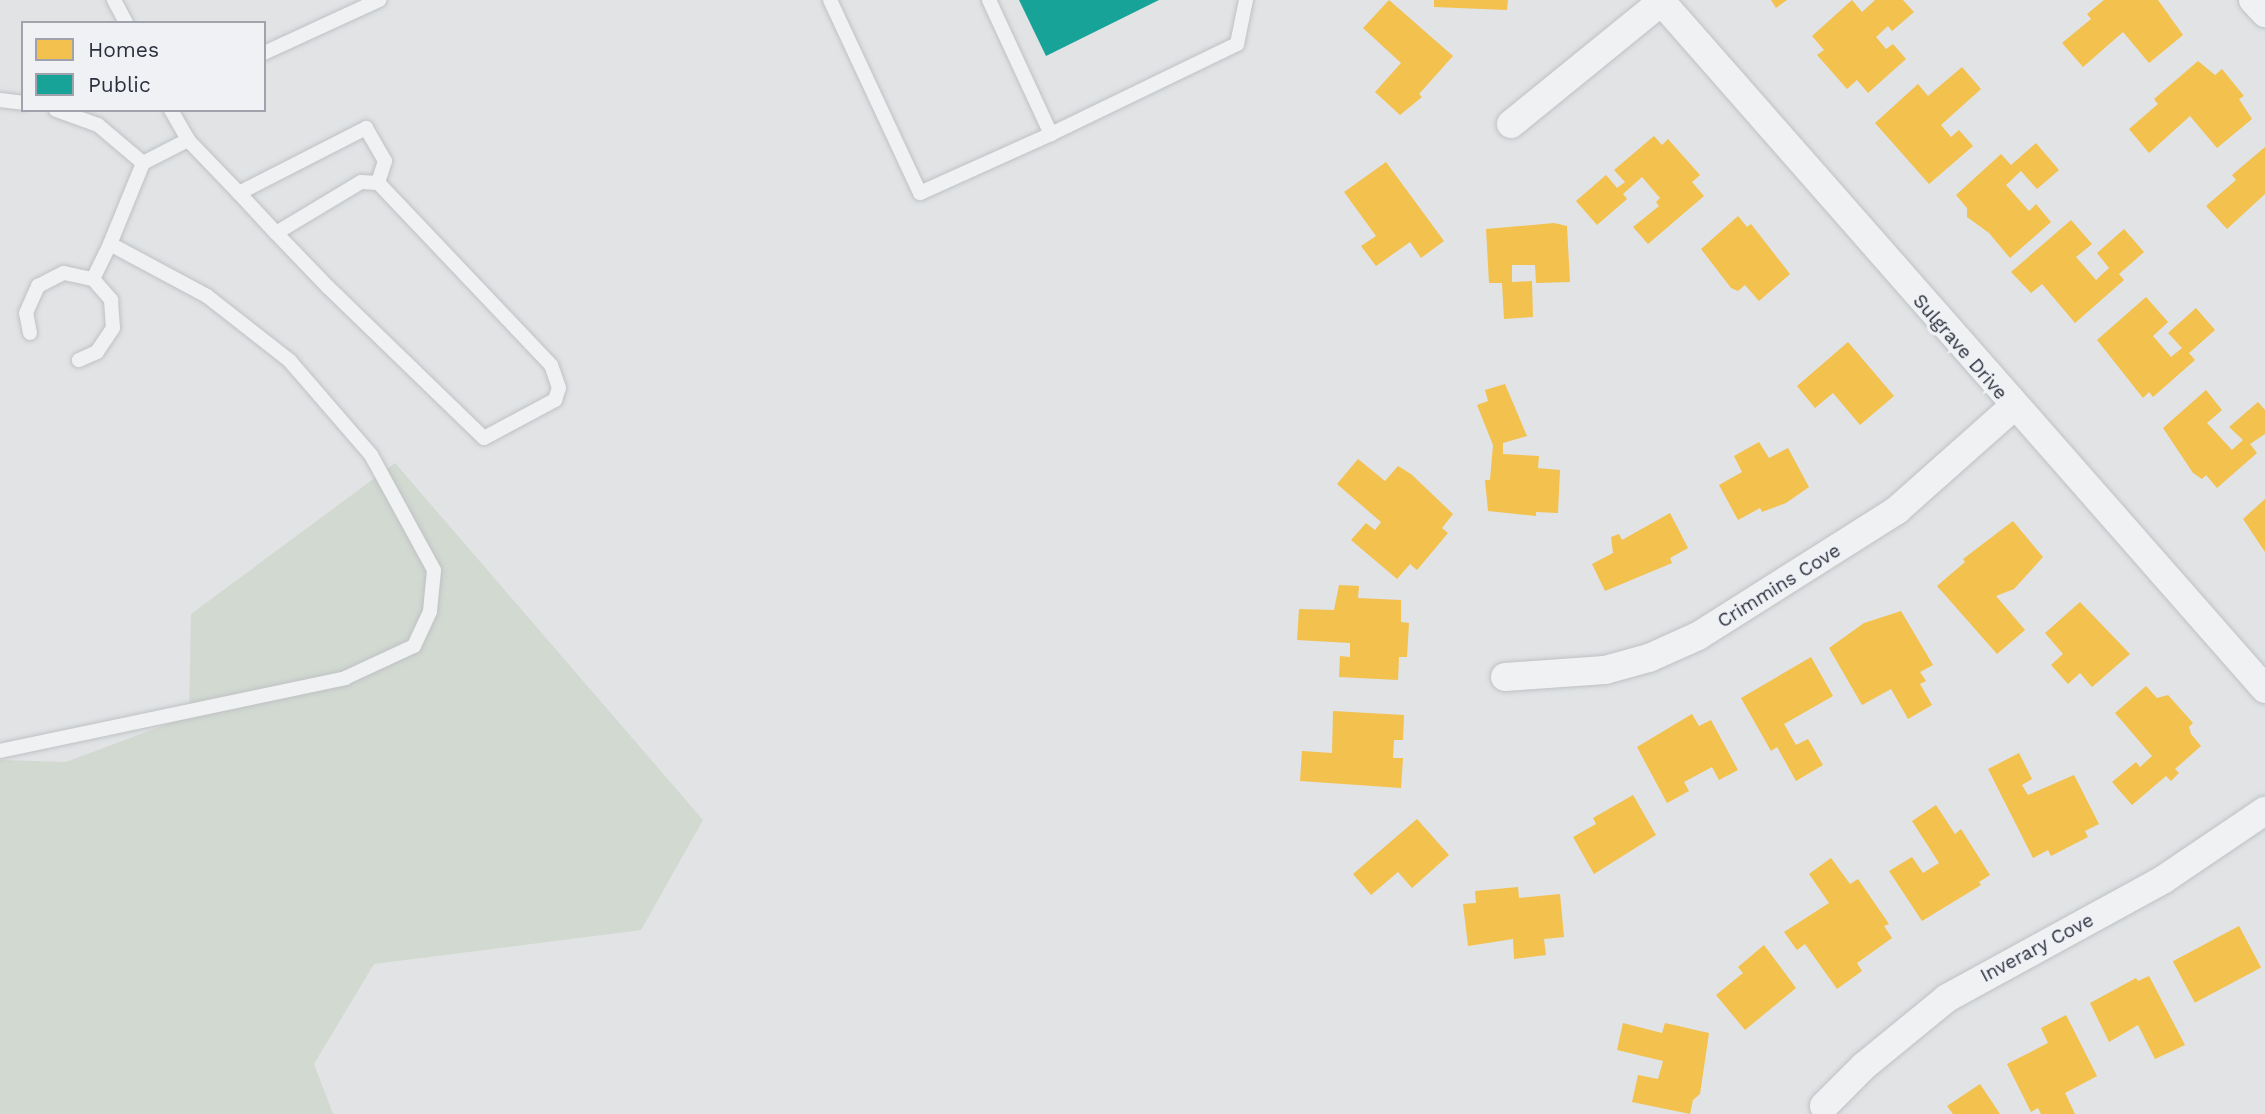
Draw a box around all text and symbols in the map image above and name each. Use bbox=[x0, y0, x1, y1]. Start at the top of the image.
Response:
legend bbox=[21, 21, 266, 112]
text: Homes bbox=[88, 37, 159, 62]
text: Public bbox=[88, 72, 151, 97]
street label: Sulgrave Drive bbox=[1908, 290, 2012, 404]
street label: Crimmins Cove bbox=[1713, 539, 1845, 633]
street label: Inverary Cove bbox=[1976, 908, 2098, 988]

